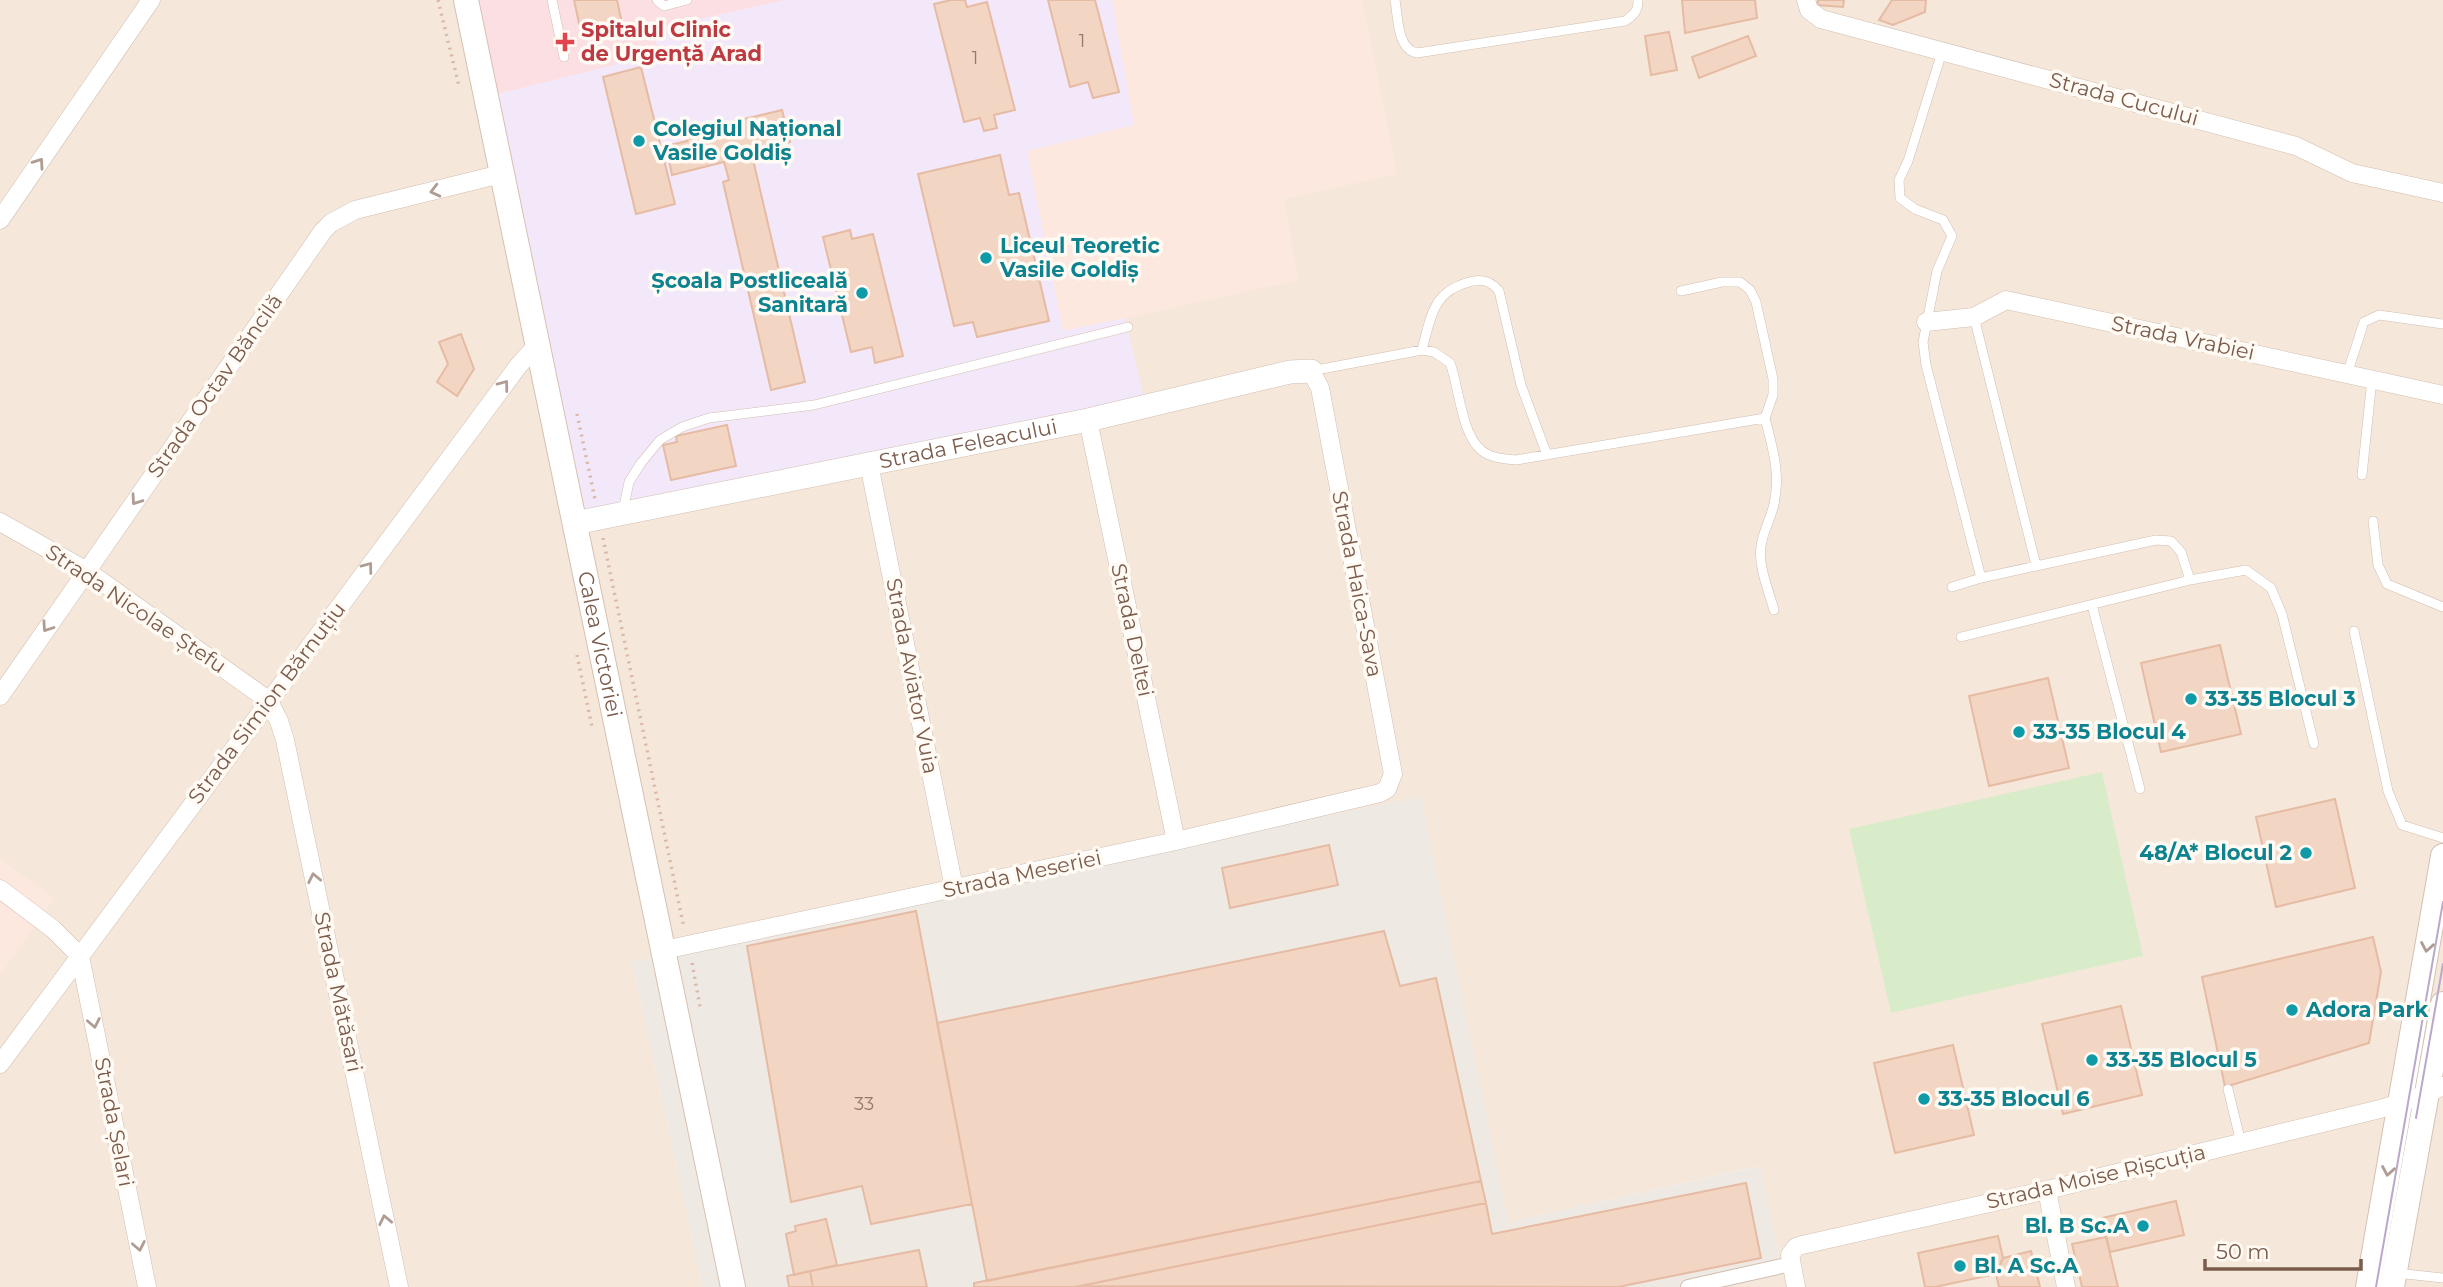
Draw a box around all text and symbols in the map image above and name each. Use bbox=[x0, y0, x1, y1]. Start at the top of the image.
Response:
place label: Spitalul Clinic de Urgență Arad bbox=[581, 17, 762, 67]
house number: 1 bbox=[1079, 30, 1085, 52]
marker: Spitalul Clinic de Urgență Arad bbox=[555, 32, 575, 52]
house number: 1 bbox=[972, 47, 978, 69]
street label: Strada Cucului bbox=[2047, 67, 2202, 130]
place label: Colegiul Național Vasile Goldiș bbox=[652, 116, 842, 166]
marker: Colegiul Național Vasile Goldiș bbox=[631, 133, 647, 149]
one-way arrow bbox=[31, 158, 43, 171]
one-way arrow bbox=[429, 183, 441, 197]
place label: Liceul Teoretic Vasile Goldiș bbox=[999, 233, 1161, 283]
marker: Liceul Teoretic Vasile Goldiș bbox=[978, 250, 994, 266]
place label: Școala Postliceală Sanitară bbox=[651, 268, 848, 317]
marker: Școala Postliceală Sanitară bbox=[854, 285, 870, 301]
street label: Strada Octav Băncilă bbox=[142, 289, 287, 482]
street label: Strada Vrabiei bbox=[2109, 310, 2257, 365]
one-way arrow bbox=[496, 380, 509, 393]
street label: Strada Feleacului bbox=[877, 414, 1059, 474]
street label: Strada Haica-Sava bbox=[1327, 489, 1388, 679]
one-way arrow bbox=[132, 492, 144, 505]
street label: Strada Nicolae Ștefu bbox=[41, 539, 231, 679]
street label: Strada Deltei bbox=[1106, 561, 1159, 699]
one-way arrow bbox=[360, 562, 372, 575]
street label: Calea Victoriei bbox=[573, 569, 627, 719]
street label: Strada Aviator Vuia bbox=[881, 576, 944, 776]
street label: Strada Simion Bărnuțiu bbox=[183, 597, 351, 809]
one-way arrow bbox=[43, 619, 55, 632]
place label: 33-35 Blocul 3 bbox=[2204, 686, 2356, 711]
marker: 33-35 Blocul 3 bbox=[2183, 691, 2199, 707]
place label: 33-35 Blocul 4 bbox=[2032, 719, 2186, 744]
marker: 33-35 Blocul 4 bbox=[2011, 724, 2027, 740]
place label: 48/A* Blocul 2 bbox=[2139, 840, 2292, 865]
street label: Strada Meseriei bbox=[940, 845, 1103, 903]
marker: 48/A* Blocul 2 bbox=[2298, 845, 2314, 861]
one-way arrow bbox=[307, 872, 322, 884]
street label: Strada Mătăsari bbox=[309, 910, 368, 1074]
one-way arrow bbox=[2420, 941, 2435, 953]
place label: Adora Park bbox=[2305, 997, 2428, 1022]
marker: Adora Park bbox=[2284, 1002, 2300, 1018]
one-way arrow bbox=[85, 1017, 100, 1029]
place label: 33-35 Blocul 5 bbox=[2105, 1047, 2257, 1072]
marker: 33-35 Blocul 5 bbox=[2084, 1052, 2100, 1068]
street label: Strada Șelari bbox=[89, 1055, 139, 1189]
place label: 33-35 Blocul 6 bbox=[1937, 1086, 2090, 1111]
marker: 33-35 Blocul 6 bbox=[1916, 1091, 1932, 1107]
house number: 33 bbox=[854, 1093, 874, 1115]
street label: Strada Moise Rișcuția bbox=[1984, 1139, 2208, 1215]
one-way arrow bbox=[2381, 1165, 2396, 1177]
place label: Bl. B Sc.A bbox=[2025, 1213, 2130, 1238]
one-way arrow bbox=[379, 1214, 394, 1226]
marker: Bl. B Sc.A bbox=[2135, 1218, 2151, 1234]
scale bar bbox=[2205, 1228, 2361, 1272]
text: 50 m bbox=[2216, 1239, 2270, 1264]
one-way arrow bbox=[131, 1240, 146, 1252]
place label: Bl. A Sc.A bbox=[1974, 1253, 2079, 1278]
marker: Bl. A Sc.A bbox=[1952, 1258, 1968, 1274]

